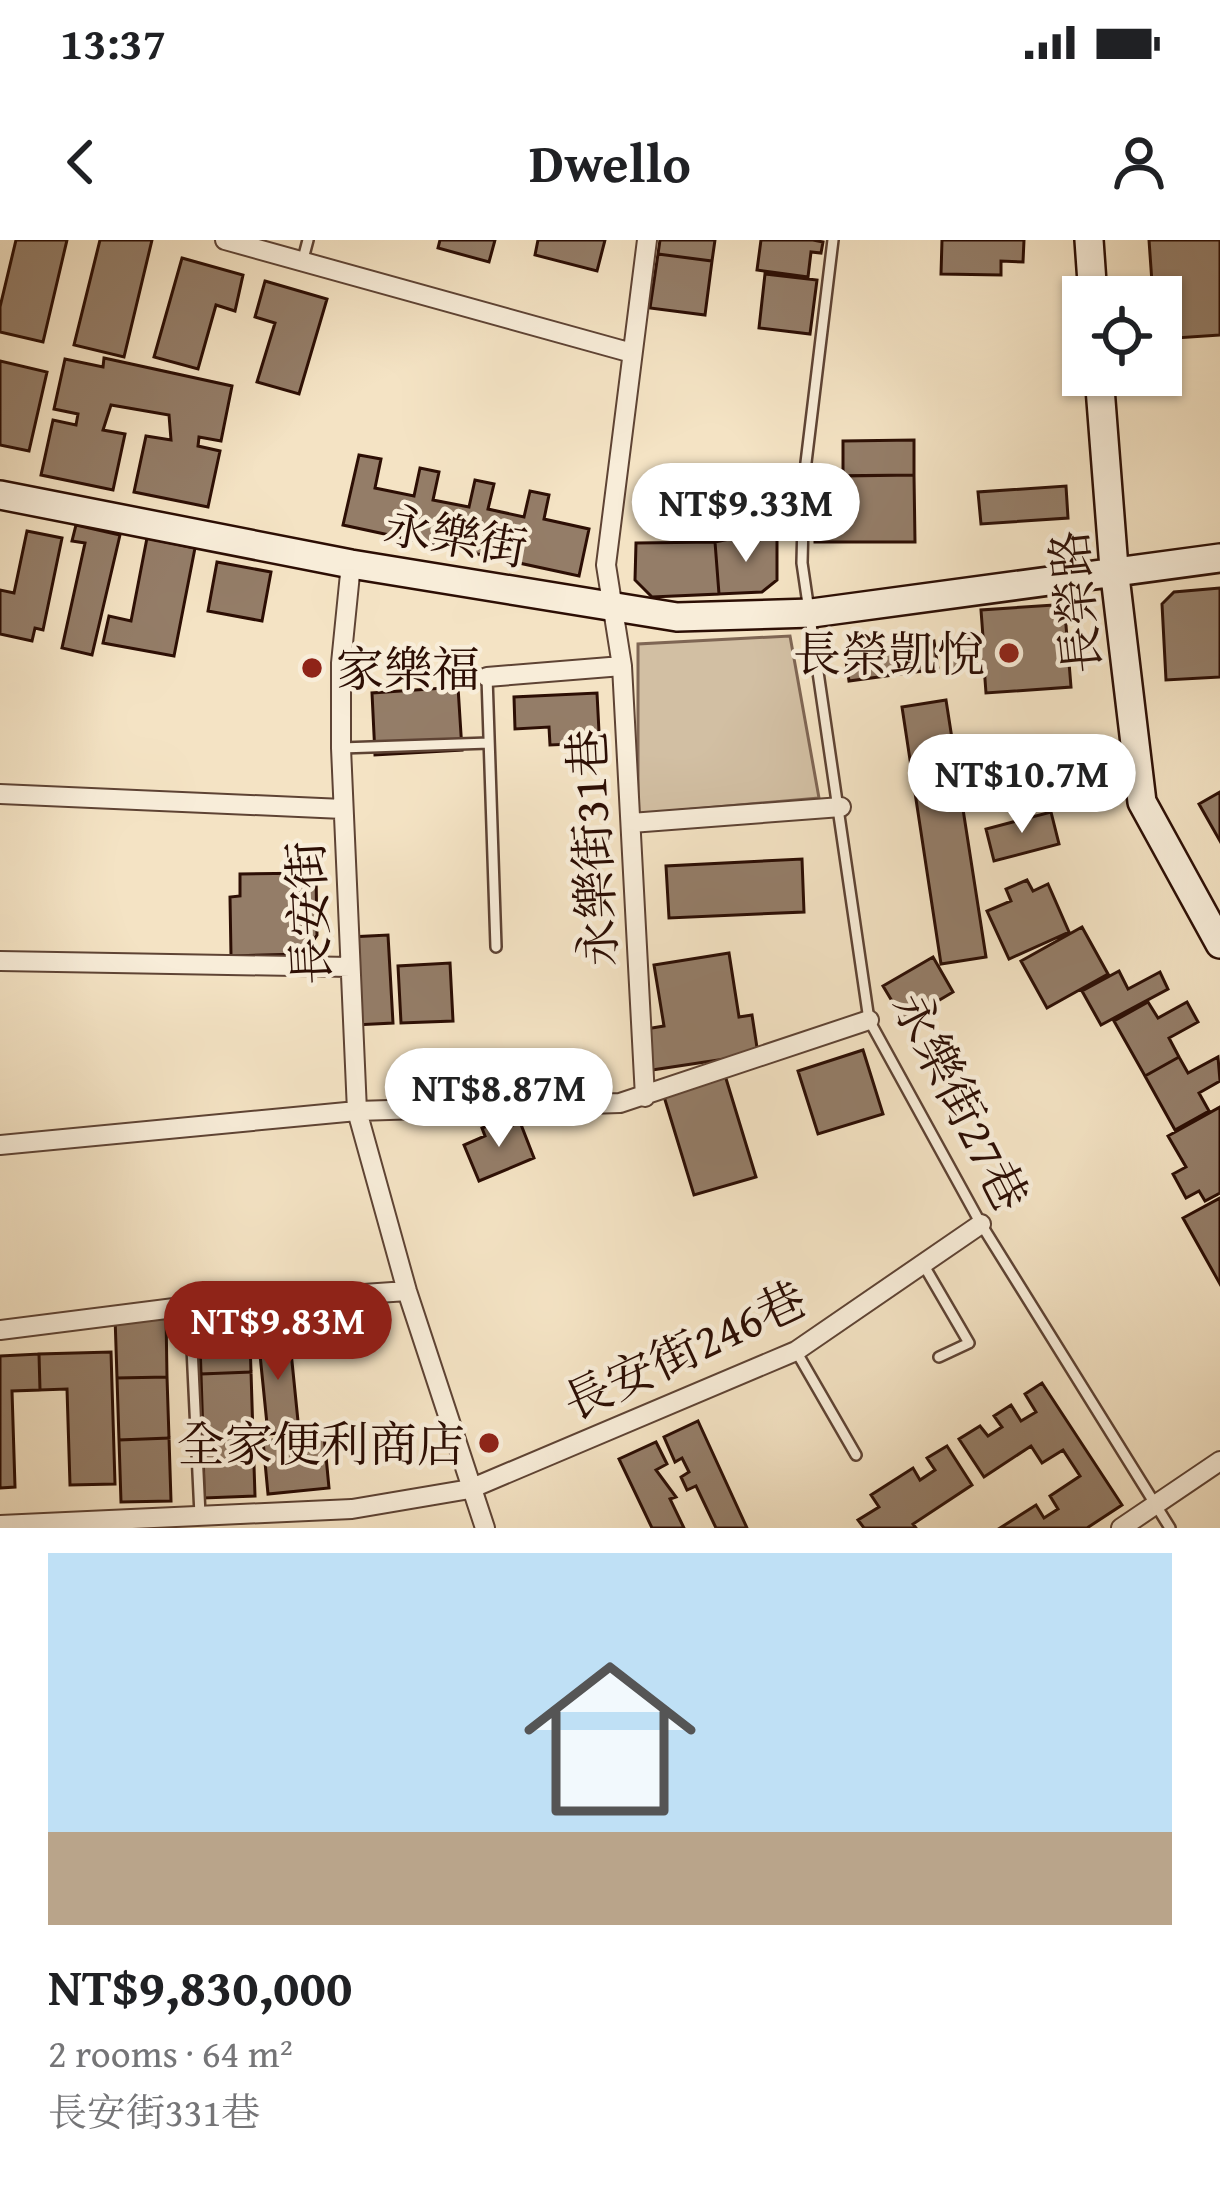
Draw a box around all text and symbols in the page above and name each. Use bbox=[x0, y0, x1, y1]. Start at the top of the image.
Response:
text: 13:37 bbox=[60, 10, 166, 75]
text: Dwello bbox=[529, 123, 691, 202]
icon: back bbox=[48, 129, 114, 195]
icon: person bbox=[1106, 129, 1172, 195]
map controls bbox=[1062, 276, 1182, 396]
button: locate bbox=[1062, 276, 1182, 396]
pin: NT$9.33M bbox=[622, 463, 870, 565]
text: NT$9.33M bbox=[659, 473, 833, 530]
street label: 永樂街 bbox=[379, 489, 533, 583]
street label: 長榮路 bbox=[1032, 527, 1118, 677]
place label: 長榮凱悅 bbox=[793, 618, 985, 689]
place label: 家樂福 bbox=[336, 633, 480, 704]
marker: 長榮凱悅 bbox=[996, 640, 1022, 666]
marker: 家樂福 bbox=[299, 655, 325, 681]
street label: 永樂街31巷 bbox=[550, 727, 634, 969]
pin: NT$10.7M bbox=[898, 734, 1146, 836]
text: NT$10.7M bbox=[935, 744, 1109, 801]
street label: 長安街 bbox=[269, 839, 347, 987]
street label: 永樂街27巷 bbox=[875, 979, 1047, 1223]
pin: NT$8.87M bbox=[375, 1048, 623, 1150]
text: NT$8.87M bbox=[412, 1058, 586, 1115]
street label: 長安街246巷 bbox=[551, 1263, 817, 1437]
pin: NT$9.83M bbox=[154, 1281, 402, 1383]
text: NT$9.83M bbox=[191, 1291, 365, 1348]
place label: 全家便利商店 bbox=[177, 1408, 465, 1479]
marker: 全家便利商店 bbox=[476, 1430, 502, 1456]
icon: home bbox=[502, 1631, 718, 1847]
text: NT$9,830,000 bbox=[48, 1949, 352, 2024]
text: 2 rooms · 64 m² bbox=[48, 2024, 293, 2081]
text: 長安街331巷 bbox=[48, 2083, 260, 2140]

